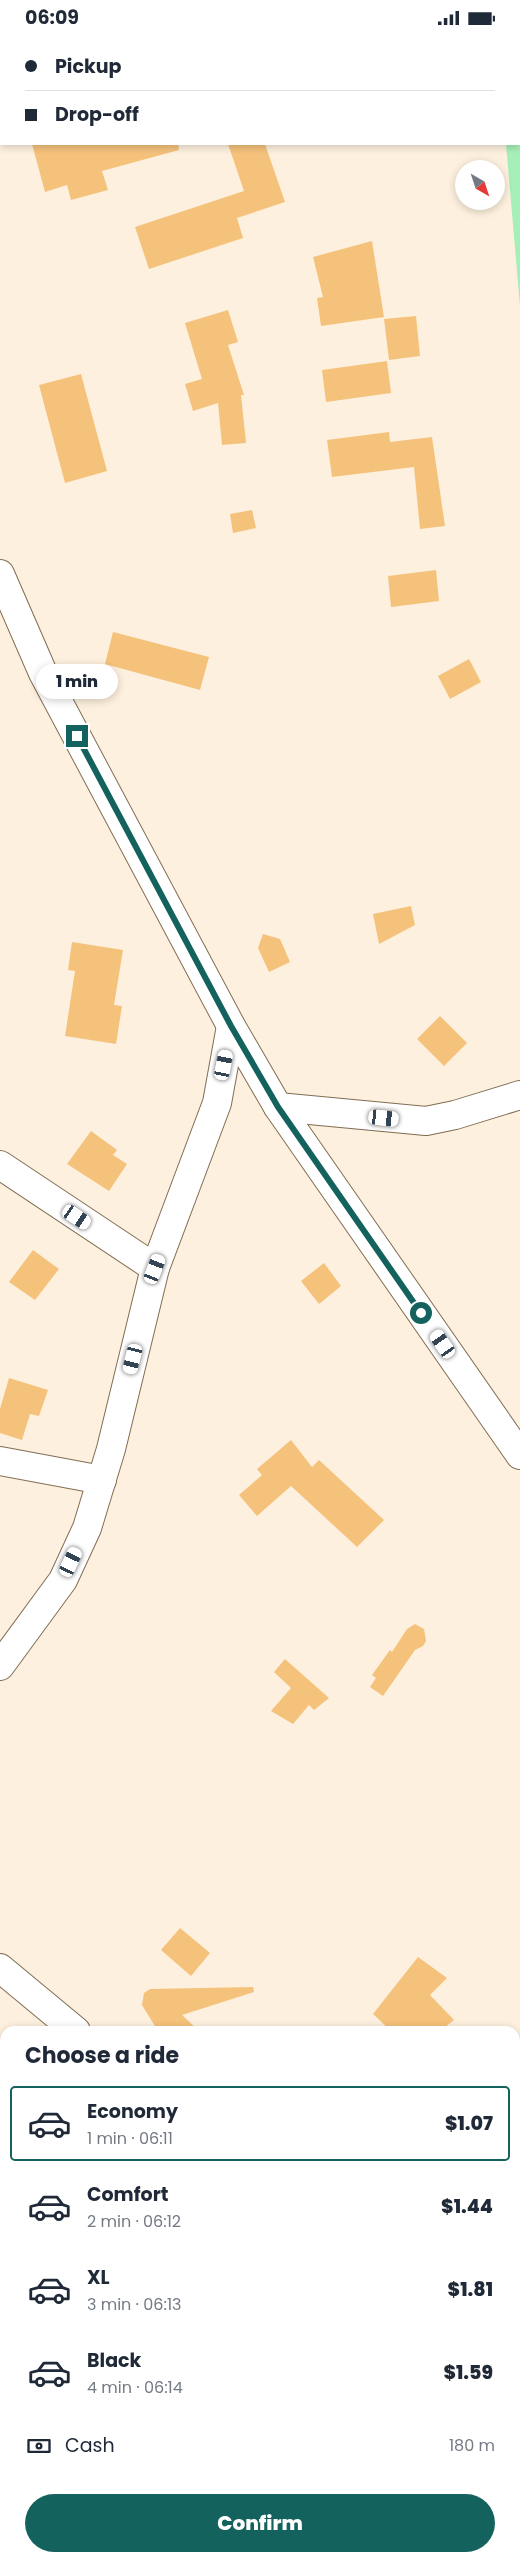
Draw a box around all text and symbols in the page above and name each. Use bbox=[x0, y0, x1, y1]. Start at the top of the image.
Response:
text: 06:09 bbox=[25, 4, 79, 31]
text: Pickup bbox=[55, 53, 121, 80]
text: Drop-off bbox=[55, 101, 139, 128]
north arrow bbox=[455, 160, 505, 210]
map controls bbox=[455, 160, 505, 210]
callout: 1 min bbox=[36, 663, 118, 699]
text: 1 min bbox=[56, 670, 98, 693]
route end bbox=[66, 725, 88, 747]
car bbox=[213, 1049, 234, 1081]
car bbox=[368, 1109, 399, 1127]
car bbox=[60, 1202, 93, 1232]
car bbox=[142, 1252, 167, 1286]
route start bbox=[410, 1302, 432, 1324]
car bbox=[428, 1327, 457, 1361]
car bbox=[122, 1343, 143, 1375]
car bbox=[57, 1545, 84, 1579]
text: Choose a ride bbox=[25, 2040, 179, 2071]
text: Economy bbox=[87, 2098, 178, 2125]
icon: car bbox=[27, 2101, 72, 2146]
text: $1.07 bbox=[445, 2110, 493, 2137]
text: 1 min · 06:11 bbox=[87, 2127, 173, 2150]
text: Comfort bbox=[87, 2181, 169, 2208]
icon: car bbox=[27, 2184, 72, 2229]
text: $1.44 bbox=[441, 2193, 493, 2220]
text: 2 min · 06:12 bbox=[87, 2210, 181, 2233]
text: XL bbox=[87, 2264, 110, 2291]
icon: car bbox=[27, 2267, 72, 2312]
text: $1.81 bbox=[448, 2276, 493, 2303]
text: 3 min · 06:13 bbox=[87, 2293, 181, 2316]
text: Black bbox=[87, 2347, 141, 2374]
icon: car bbox=[27, 2350, 72, 2395]
text: $1.59 bbox=[443, 2359, 493, 2386]
text: 4 min · 06:14 bbox=[87, 2376, 183, 2399]
icon: cash bbox=[25, 2432, 53, 2460]
text: Cash bbox=[65, 2432, 115, 2459]
text: 180 m bbox=[449, 2434, 495, 2457]
button: Confirm bbox=[25, 2494, 495, 2552]

